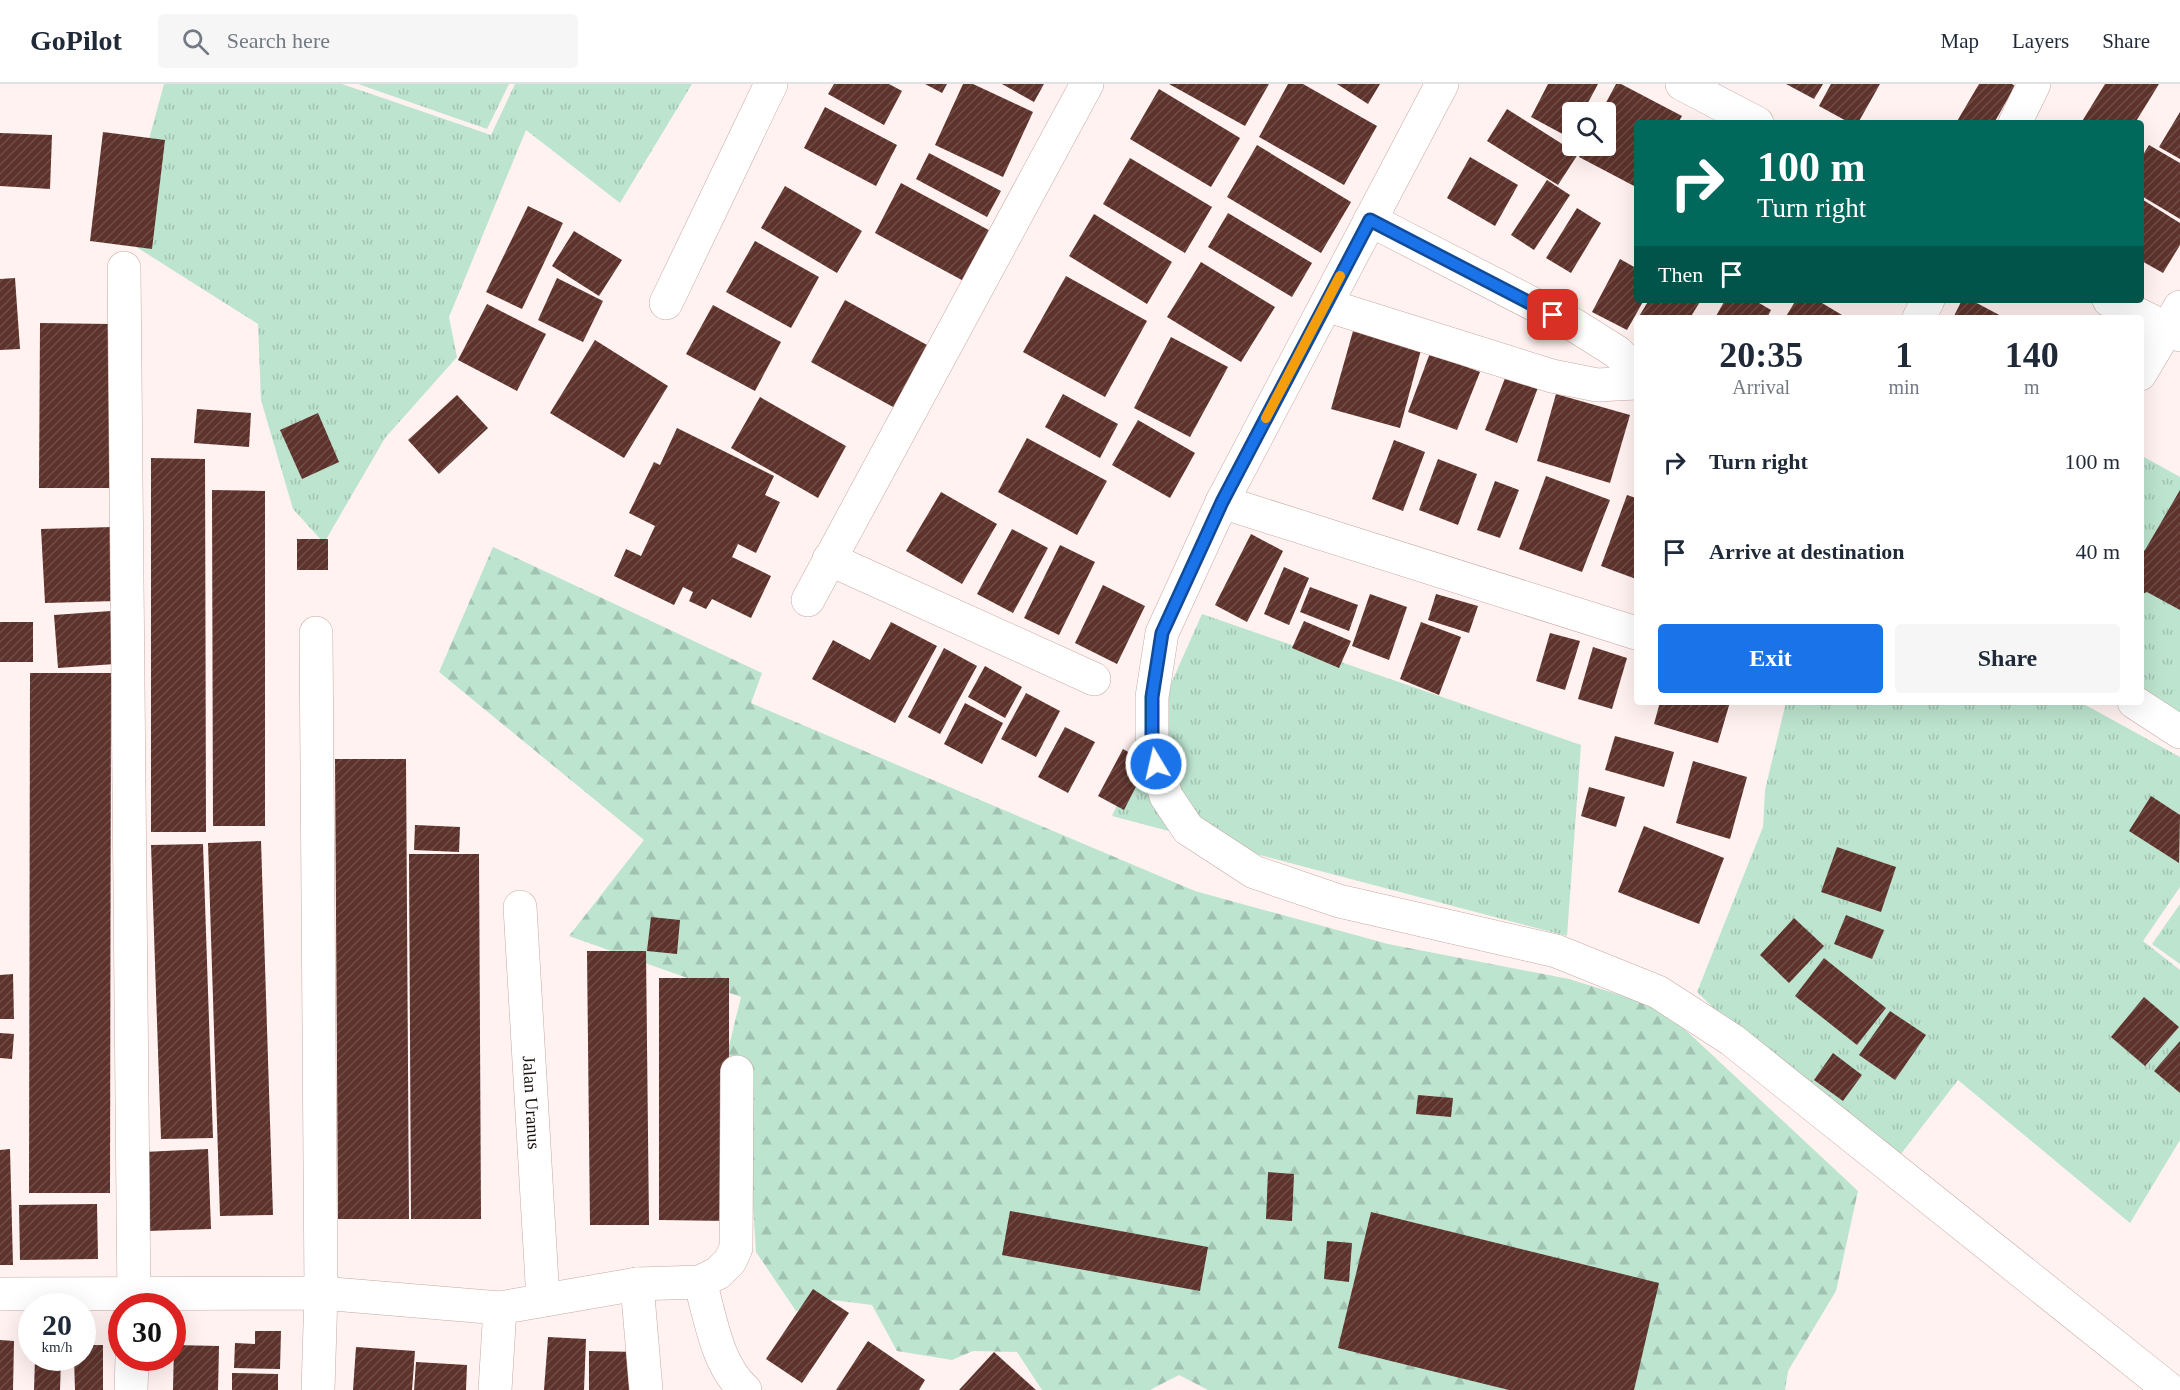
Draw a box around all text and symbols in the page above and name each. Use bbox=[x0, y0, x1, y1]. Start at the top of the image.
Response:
search box bbox=[158, 14, 578, 68]
text: GoPilot bbox=[30, 25, 122, 56]
icon: search bbox=[179, 25, 212, 58]
text: Search here bbox=[227, 28, 330, 53]
text: Map bbox=[1941, 29, 1979, 53]
text: Layers bbox=[2012, 29, 2069, 53]
text: Share bbox=[2102, 29, 2150, 53]
map controls bbox=[1562, 102, 1616, 156]
button: search bbox=[1562, 102, 1616, 156]
icon: right bbox=[1658, 144, 1736, 222]
text: 100 m bbox=[1757, 144, 1866, 190]
text: Turn right bbox=[1757, 193, 1866, 223]
icon: arrive bbox=[1715, 258, 1748, 291]
text: Then bbox=[1658, 262, 1703, 287]
pin bbox=[1527, 289, 1578, 340]
icon: arrive bbox=[1536, 298, 1569, 331]
text: 20:35 bbox=[1719, 335, 1803, 375]
text: 1 bbox=[1895, 335, 1913, 375]
text: 140 bbox=[2005, 335, 2059, 375]
text: Arrival bbox=[1732, 376, 1790, 398]
text: min bbox=[1888, 376, 1920, 398]
text: m bbox=[2024, 376, 2040, 398]
icon: right bbox=[1658, 446, 1691, 479]
text: Turn right bbox=[1709, 449, 1808, 474]
text: 100 m bbox=[2064, 449, 2120, 474]
icon: arrive bbox=[1658, 536, 1691, 569]
text: Arrive at destination bbox=[1709, 539, 1905, 564]
text: 40 m bbox=[2075, 539, 2120, 564]
button: Exit bbox=[1658, 624, 1883, 693]
button: Share bbox=[1895, 624, 2120, 693]
position arrow bbox=[1124, 732, 1188, 796]
street label: Jalan Uranus bbox=[519, 1055, 544, 1150]
speed limit sign: 30 bbox=[108, 1293, 186, 1371]
text: 20 bbox=[42, 1308, 72, 1341]
text: km/h bbox=[42, 1339, 72, 1355]

